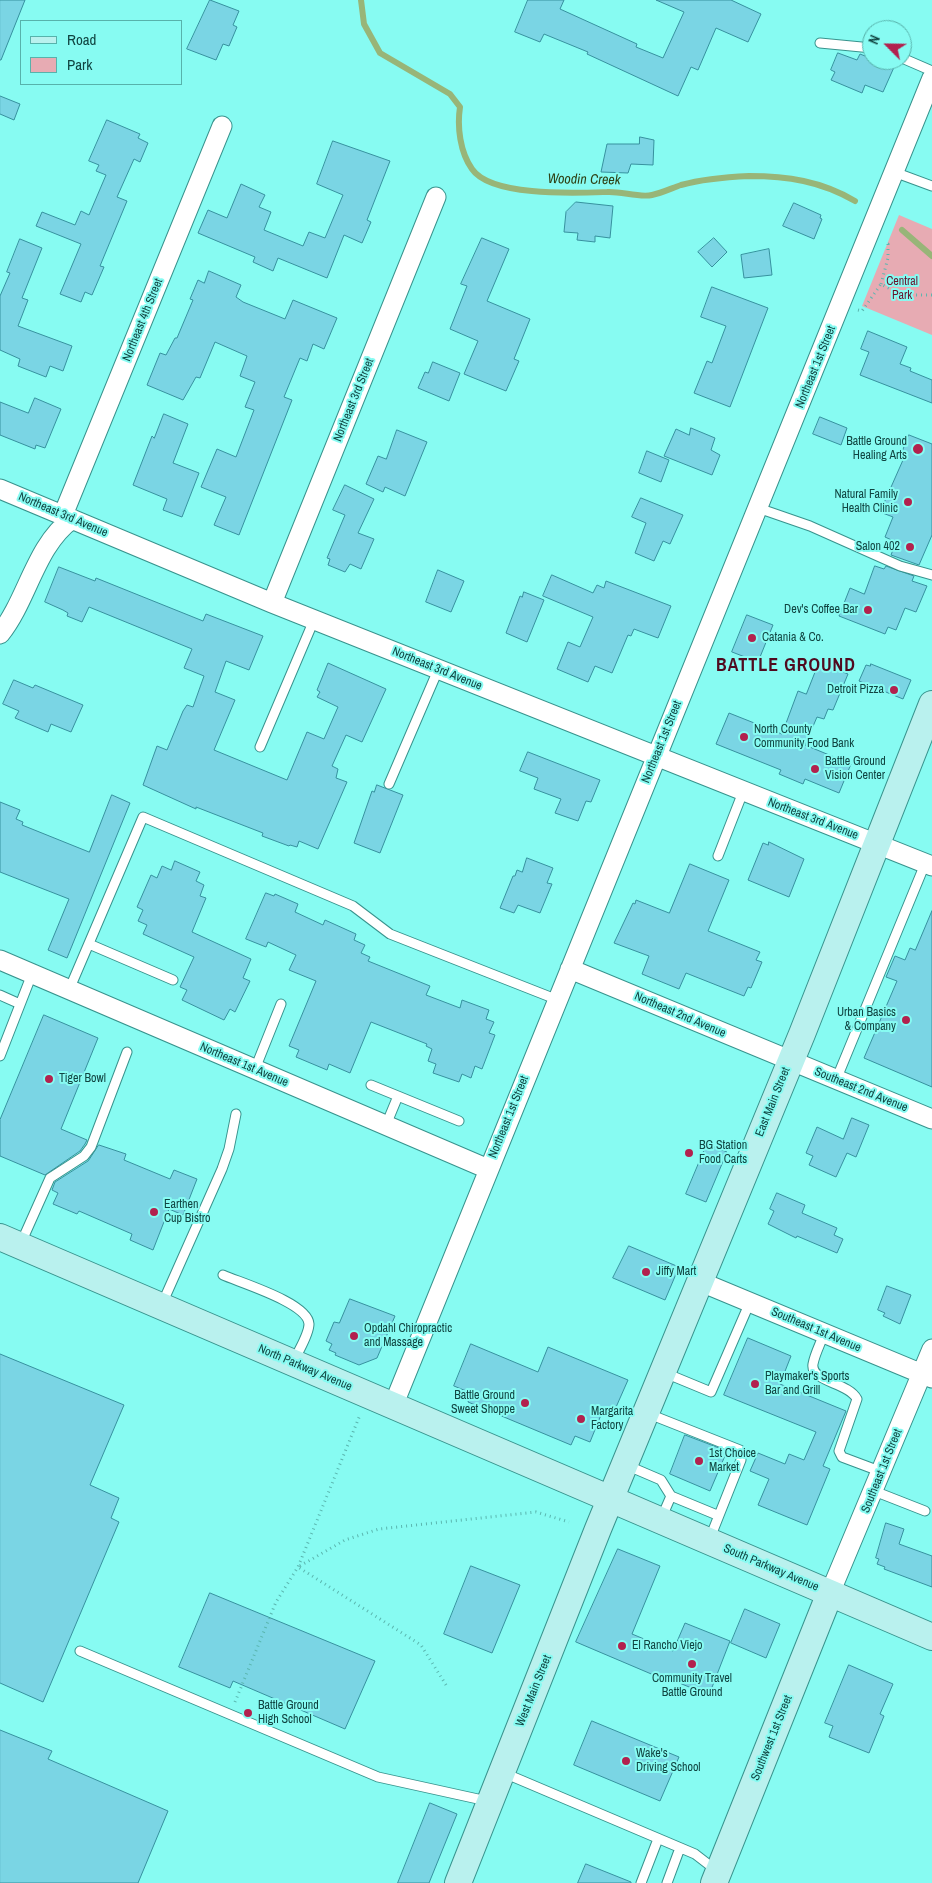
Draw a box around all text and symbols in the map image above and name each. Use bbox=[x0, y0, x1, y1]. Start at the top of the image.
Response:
legend bbox=[20, 20, 182, 85]
north arrow bbox=[862, 20, 912, 70]
text: Road bbox=[67, 29, 96, 50]
text: N bbox=[864, 32, 884, 47]
text: Park bbox=[67, 54, 92, 75]
water label: Woodin Creek bbox=[547, 171, 621, 189]
park label: Central Park bbox=[886, 275, 918, 303]
street label: Northeast 4th Street bbox=[120, 276, 166, 364]
street label: Northeast 1st Street bbox=[793, 324, 839, 410]
street label: Northeast 3rd Street bbox=[331, 356, 377, 444]
place label: Battle Ground Healing Arts bbox=[846, 435, 907, 463]
marker: Battle Ground Healing Arts bbox=[911, 442, 925, 456]
place label: Natural Family Health Clinic bbox=[835, 488, 898, 516]
street label: Northeast 3rd Avenue bbox=[16, 490, 110, 540]
marker: Natural Family Health Clinic bbox=[902, 496, 914, 508]
place label: Salon 402 bbox=[856, 540, 900, 554]
marker: Salon 402 bbox=[904, 541, 916, 553]
place label: Dev's Coffee Bar bbox=[784, 603, 858, 617]
marker: Dev's Coffee Bar bbox=[862, 604, 874, 616]
place label: Catania & Co. bbox=[762, 631, 824, 645]
marker: Catania & Co. bbox=[746, 632, 758, 644]
street label: Northeast 3rd Avenue bbox=[390, 644, 484, 694]
district label: BATTLE GROUND bbox=[714, 655, 858, 677]
place label: Detroit Pizza bbox=[827, 683, 884, 697]
marker: Detroit Pizza bbox=[888, 684, 900, 696]
street label: Northeast 1st Street bbox=[639, 699, 685, 785]
place label: North County Community Food Bank bbox=[754, 723, 854, 751]
marker: North County Community Food Bank bbox=[738, 731, 750, 743]
place label: Battle Ground Vision Center bbox=[825, 755, 886, 783]
marker: Battle Ground Vision Center bbox=[809, 763, 821, 775]
street label: Northeast 3rd Avenue bbox=[766, 795, 860, 843]
street label: Northeast 2nd Avenue bbox=[632, 989, 728, 1041]
place label: Urban Basics & Company bbox=[837, 1006, 896, 1034]
marker: Urban Basics & Company bbox=[900, 1014, 912, 1026]
street label: Northeast 1st Avenue bbox=[198, 1040, 290, 1090]
street label: East Main Street bbox=[753, 1065, 793, 1139]
street label: Southeast 2nd Avenue bbox=[812, 1065, 910, 1115]
place label: Tiger Bowl bbox=[59, 1072, 106, 1086]
marker: Tiger Bowl bbox=[43, 1073, 55, 1085]
street label: Northeast 1st Street bbox=[486, 1074, 532, 1160]
place label: BG Station Food Carts bbox=[699, 1139, 747, 1167]
marker: BG Station Food Carts bbox=[683, 1147, 695, 1159]
place label: Earthen Cup Bistro bbox=[164, 1198, 210, 1226]
marker: Earthen Cup Bistro bbox=[148, 1206, 160, 1218]
place label: Jiffy Mart bbox=[656, 1265, 696, 1279]
marker: Jiffy Mart bbox=[640, 1266, 652, 1278]
street label: Southeast 1st Avenue bbox=[769, 1305, 863, 1355]
place label: Opdahl Chiropractic and Massage bbox=[364, 1322, 452, 1350]
marker: Opdahl Chiropractic and Massage bbox=[348, 1330, 360, 1342]
street label: North Parkway Avenue bbox=[256, 1342, 354, 1394]
place label: Playmaker's Sports Bar and Grill bbox=[765, 1370, 849, 1398]
marker: Playmaker's Sports Bar and Grill bbox=[749, 1378, 761, 1390]
place label: Battle Ground Sweet Shoppe bbox=[451, 1389, 515, 1417]
marker: Battle Ground Sweet Shoppe bbox=[519, 1397, 531, 1409]
place label: Margarita Factory bbox=[591, 1405, 633, 1433]
marker: Margarita Factory bbox=[575, 1413, 587, 1425]
street label: Southeast 1st Street bbox=[859, 1427, 905, 1515]
place label: 1st Choice Market bbox=[709, 1447, 756, 1475]
marker: 1st Choice Market bbox=[693, 1455, 705, 1467]
street label: South Parkway Avenue bbox=[721, 1541, 821, 1595]
place label: El Rancho Viejo bbox=[632, 1639, 702, 1653]
marker: El Rancho Viejo bbox=[616, 1640, 628, 1652]
street label: West Main Street bbox=[513, 1653, 555, 1729]
marker: Community Travel Battle Ground bbox=[686, 1658, 698, 1670]
place label: Community Travel Battle Ground bbox=[652, 1672, 732, 1700]
street label: Southwest 1st Street bbox=[748, 1693, 796, 1783]
place label: Battle Ground High School bbox=[258, 1699, 319, 1727]
marker: Battle Ground High School bbox=[242, 1707, 254, 1719]
place label: Wake's Driving School bbox=[636, 1747, 701, 1775]
marker: Wake's Driving School bbox=[620, 1755, 632, 1767]

